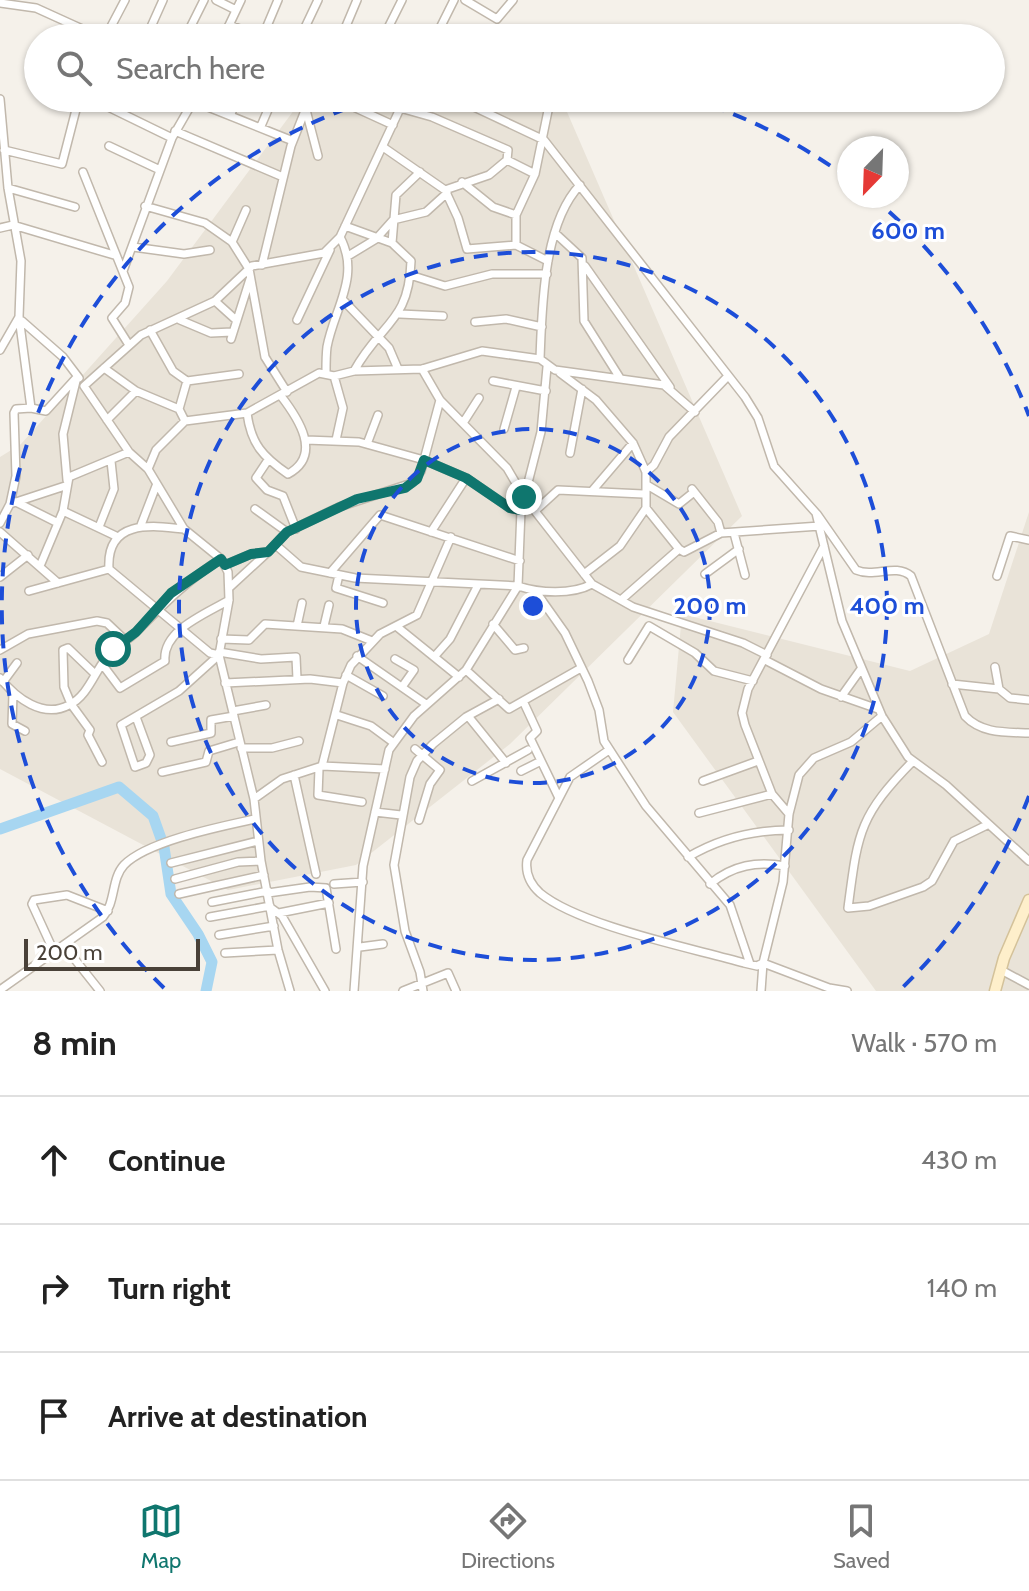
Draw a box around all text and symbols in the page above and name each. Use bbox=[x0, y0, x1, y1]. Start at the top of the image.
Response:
search box bbox=[24, 24, 1005, 112]
icon: search bbox=[52, 46, 96, 90]
text: Search here bbox=[116, 50, 265, 87]
north arrow bbox=[837, 136, 909, 208]
text: 600 m bbox=[871, 216, 945, 245]
route end bbox=[506, 479, 542, 515]
text: 200 m bbox=[674, 591, 746, 620]
text: 400 m bbox=[849, 591, 925, 620]
centre of rings bbox=[519, 592, 547, 620]
route start bbox=[95, 631, 131, 667]
scale bar bbox=[24, 935, 200, 971]
text: 200 m bbox=[36, 939, 102, 966]
text: 8 min bbox=[32, 1022, 117, 1064]
text: Walk · 570 m bbox=[852, 1027, 997, 1059]
icon: ahead bbox=[32, 1138, 76, 1182]
text: Continue bbox=[108, 1142, 225, 1179]
text: 430 m bbox=[921, 1144, 997, 1176]
icon: right bbox=[32, 1266, 76, 1310]
text: Turn right bbox=[108, 1270, 231, 1307]
text: 140 m bbox=[927, 1272, 997, 1304]
icon: arrive bbox=[32, 1394, 76, 1438]
text: Arrive at destination bbox=[108, 1398, 368, 1435]
tab: Map bbox=[139, 1499, 183, 1574]
tab: Directions bbox=[461, 1499, 555, 1574]
tab: Saved bbox=[833, 1499, 890, 1574]

